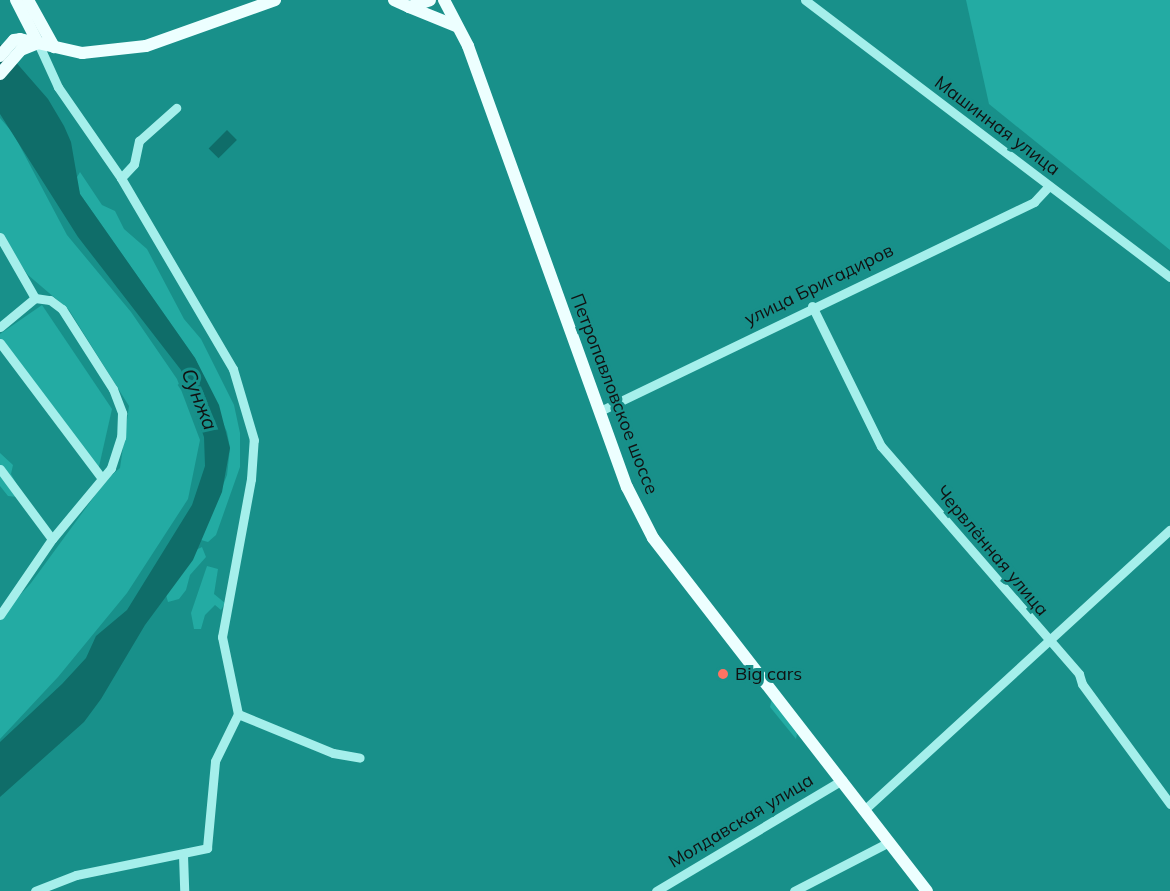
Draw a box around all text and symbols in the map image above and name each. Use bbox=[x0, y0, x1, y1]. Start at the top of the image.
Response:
street label: Машинная улица bbox=[930, 72, 1064, 180]
street label: улица Бригадиров bbox=[741, 240, 897, 330]
street label: Петропавловское шоссе bbox=[566, 291, 662, 497]
water label: Сунжа bbox=[177, 365, 223, 433]
street label: Червлённая улица bbox=[931, 481, 1053, 621]
place label: Big cars bbox=[735, 663, 802, 685]
marker: Big cars bbox=[716, 667, 730, 681]
street label: Молдавская улица bbox=[665, 769, 817, 873]

